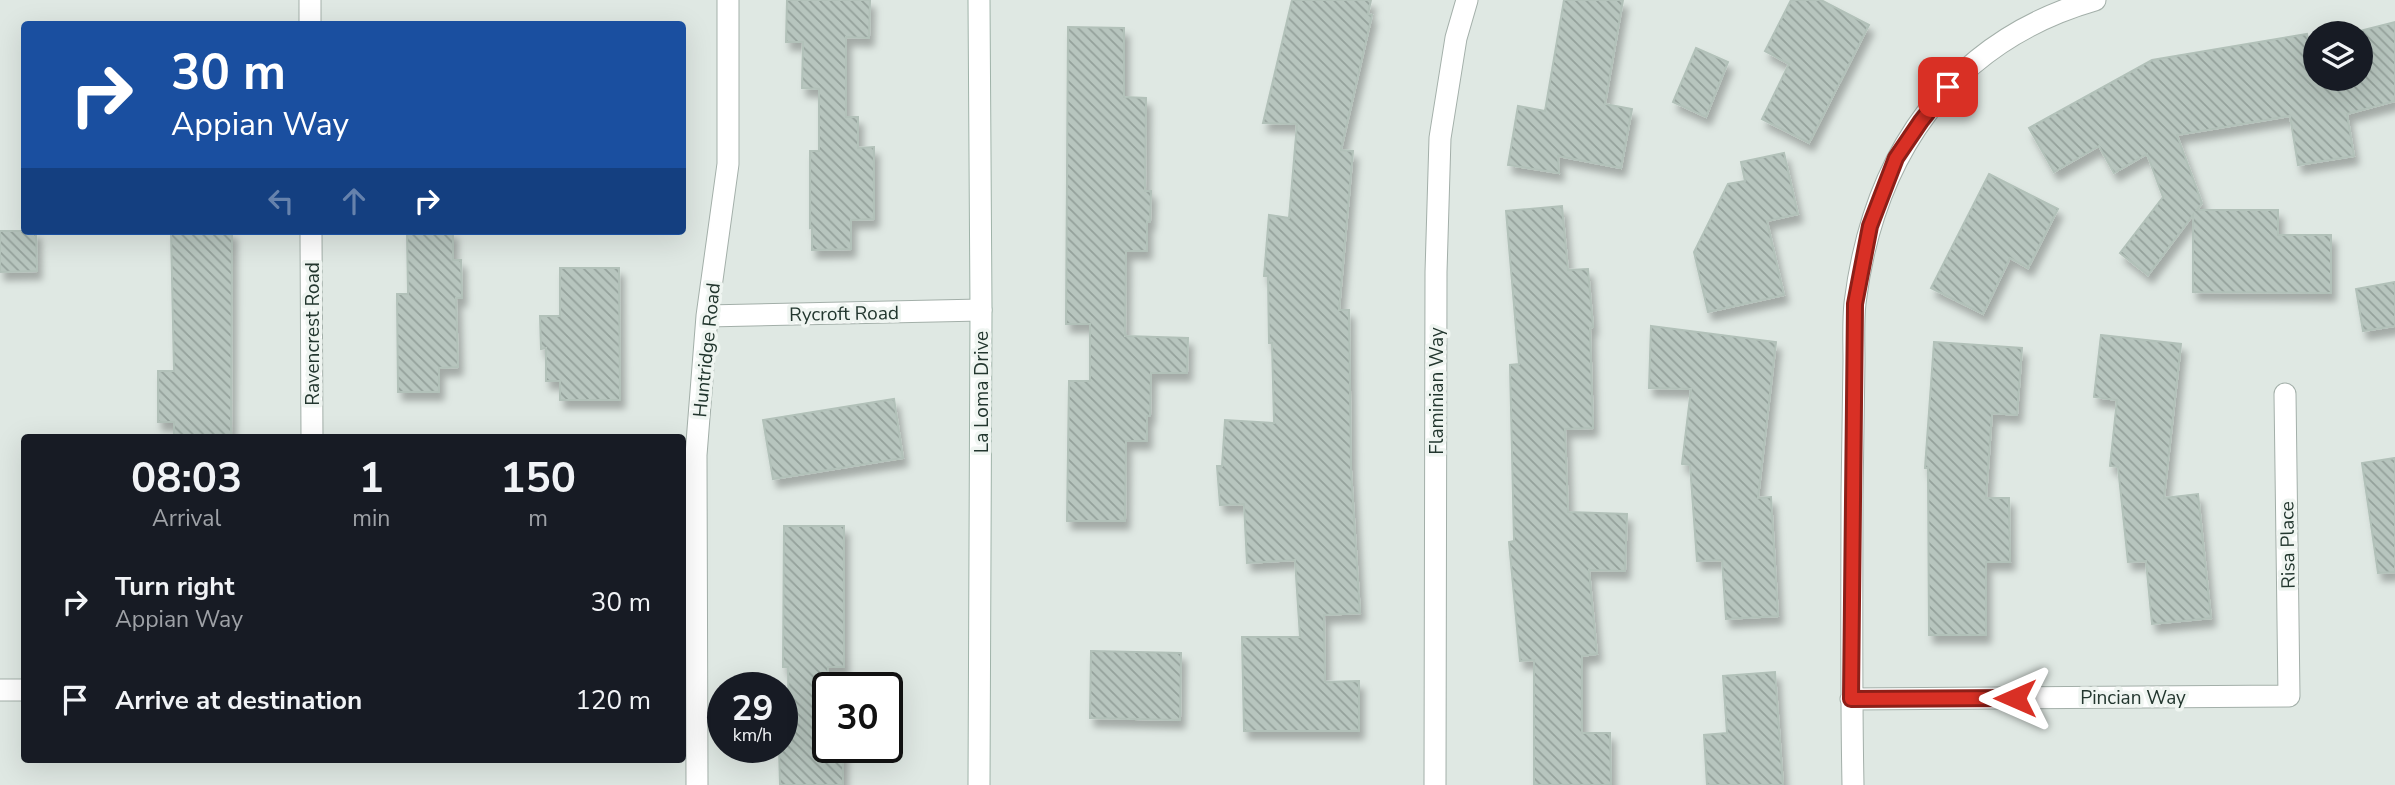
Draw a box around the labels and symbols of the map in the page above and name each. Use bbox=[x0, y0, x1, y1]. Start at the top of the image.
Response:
pin bbox=[1918, 57, 1978, 117]
street label: Ravencrest Road bbox=[300, 262, 326, 406]
street label: Huntridge Road bbox=[687, 282, 727, 419]
street label: Rycroft Road bbox=[789, 300, 899, 328]
street label: Flaminian Way bbox=[1424, 327, 1450, 455]
street label: La Loma Drive bbox=[969, 331, 995, 453]
street label: Risa Place bbox=[2274, 501, 2302, 589]
position arrow bbox=[1978, 661, 2052, 735]
speed limit sign: 30 bbox=[812, 672, 903, 763]
street label: Pincian Way bbox=[2080, 685, 2186, 711]

